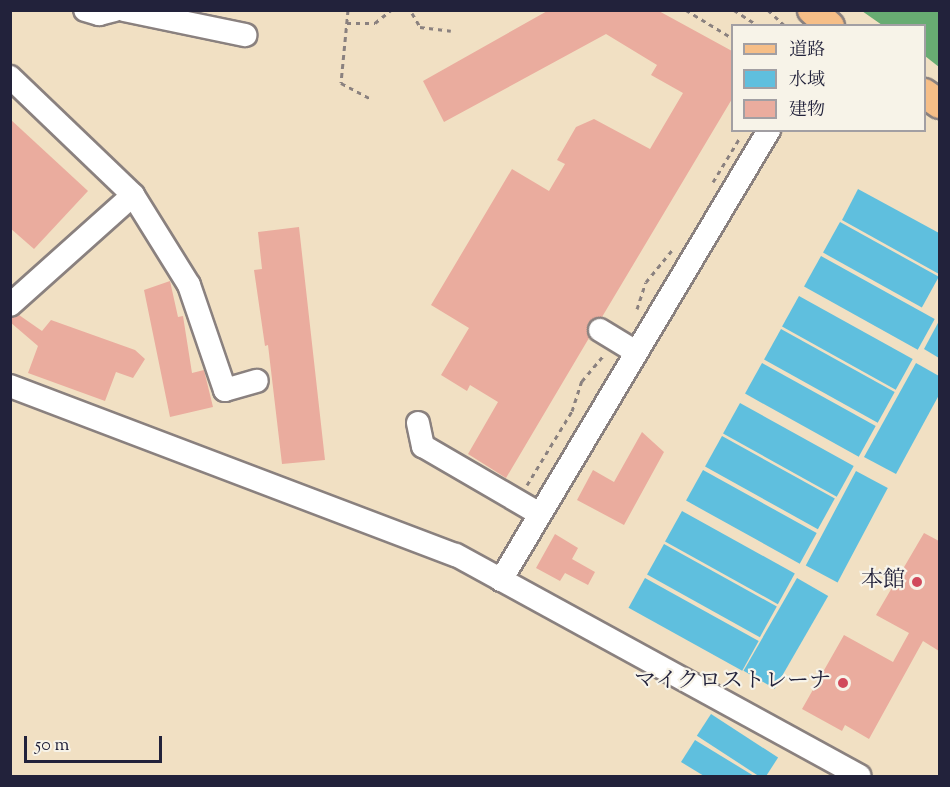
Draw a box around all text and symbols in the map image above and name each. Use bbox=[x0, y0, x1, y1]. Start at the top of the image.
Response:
legend bbox=[731, 24, 926, 132]
text: 道路 bbox=[789, 38, 825, 64]
text: 水域 bbox=[789, 68, 825, 94]
text: 建物 bbox=[789, 98, 825, 124]
place label: 本館 bbox=[861, 569, 905, 595]
marker: 本館 bbox=[910, 575, 924, 589]
place label: マイクロストレーナ bbox=[633, 670, 831, 696]
marker: マイクロストレーナ bbox=[836, 676, 850, 690]
scale bar bbox=[27, 724, 165, 762]
text: 50 m bbox=[35, 733, 69, 759]

